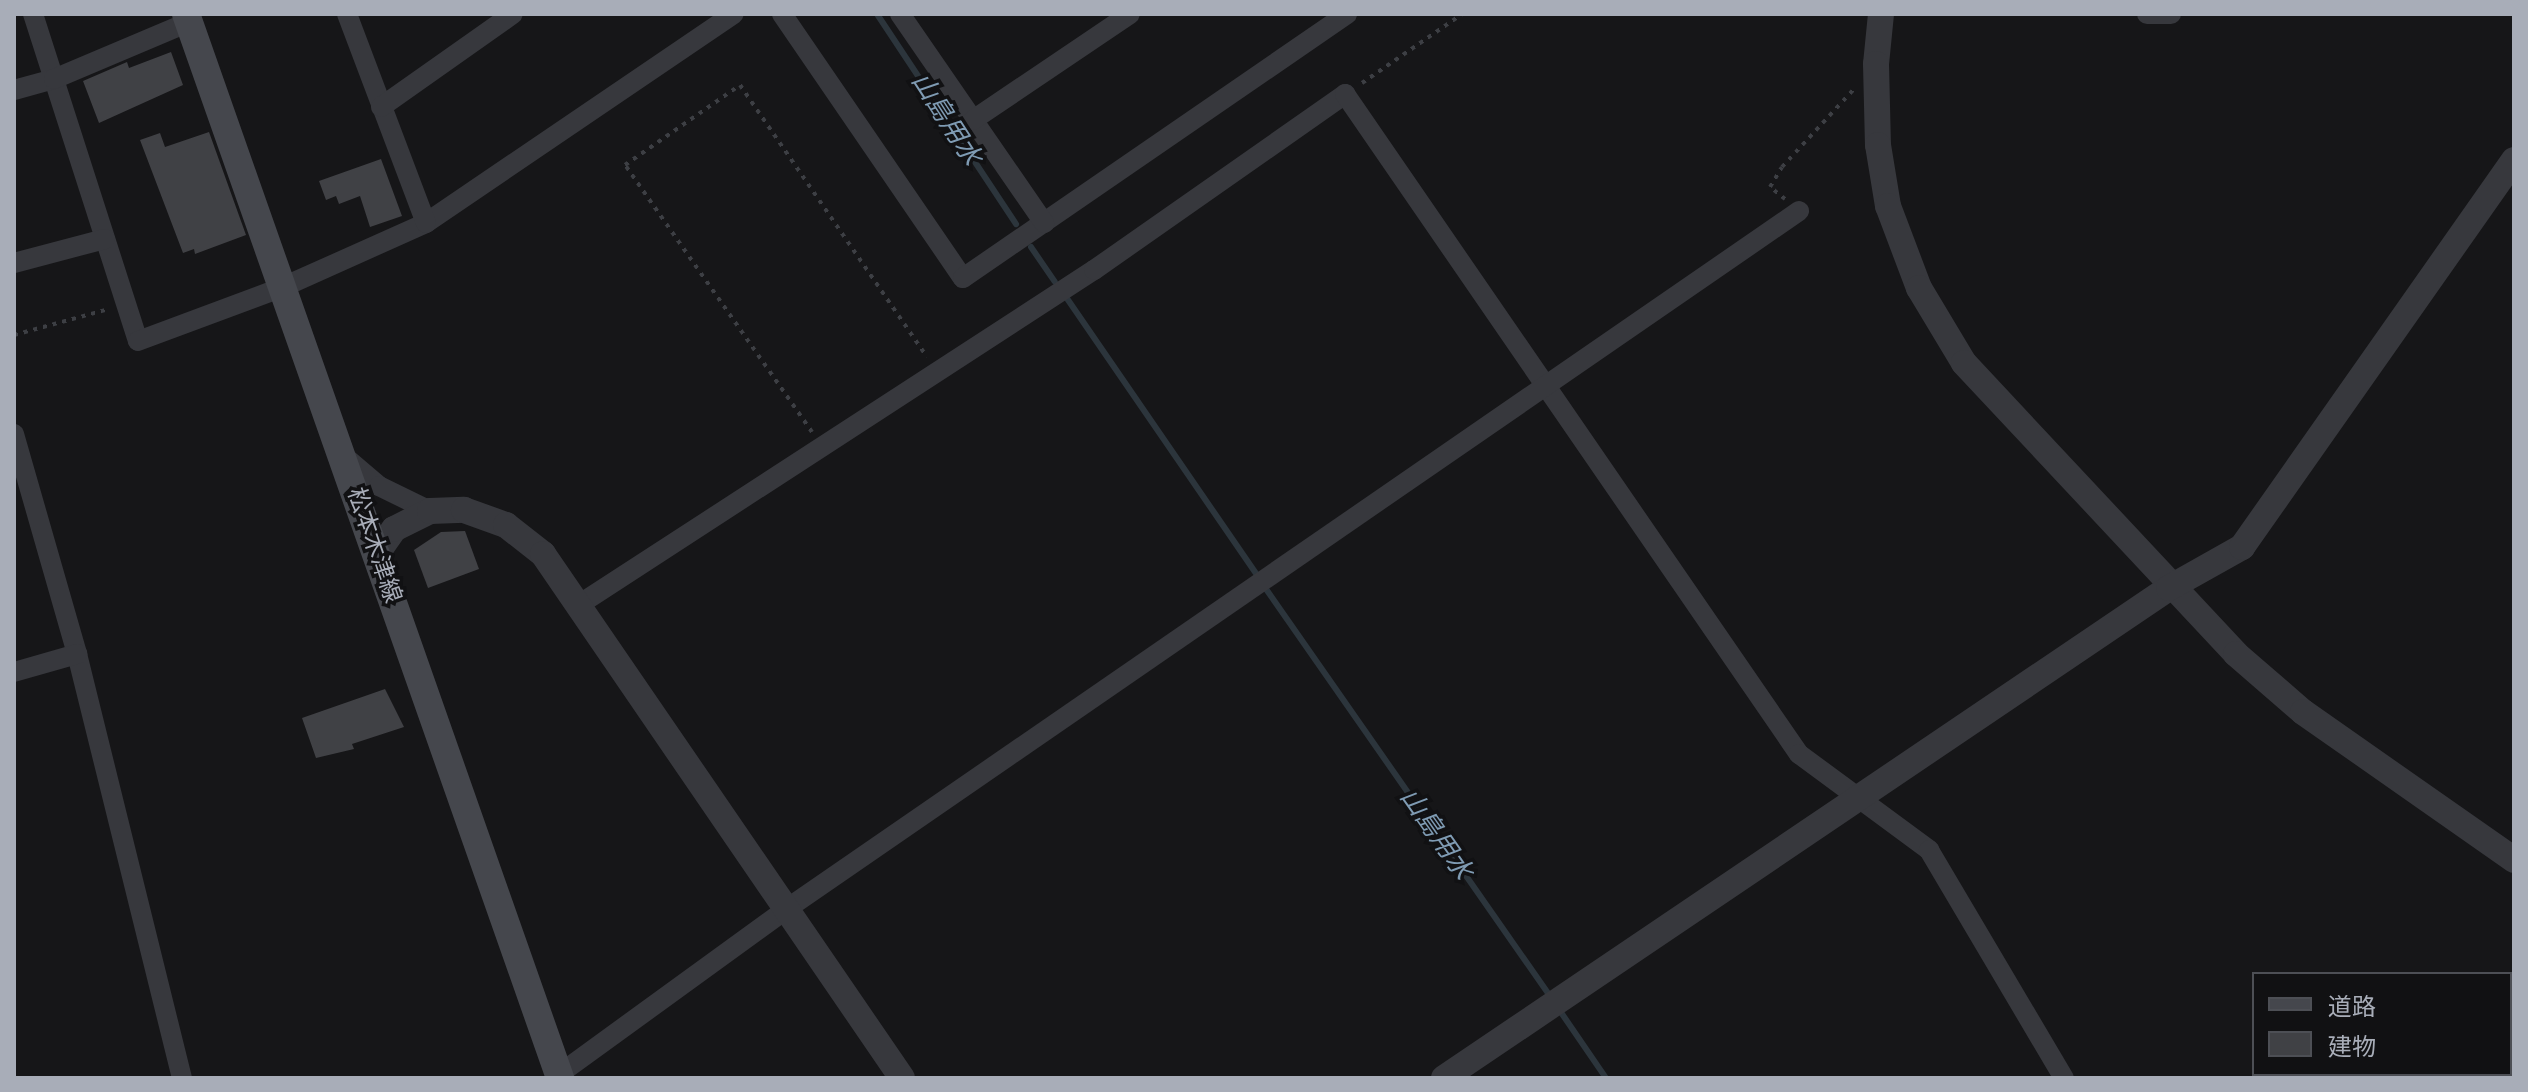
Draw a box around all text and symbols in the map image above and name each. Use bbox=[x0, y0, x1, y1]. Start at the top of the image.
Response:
water label: 山島用水 bbox=[905, 67, 987, 171]
street label: 松本木津線 bbox=[342, 484, 408, 606]
water label: 山島用水 bbox=[1393, 782, 1479, 886]
legend bbox=[2252, 972, 2512, 1076]
text: 道路 bbox=[2328, 992, 2376, 1021]
text: 建物 bbox=[2328, 1032, 2376, 1061]

